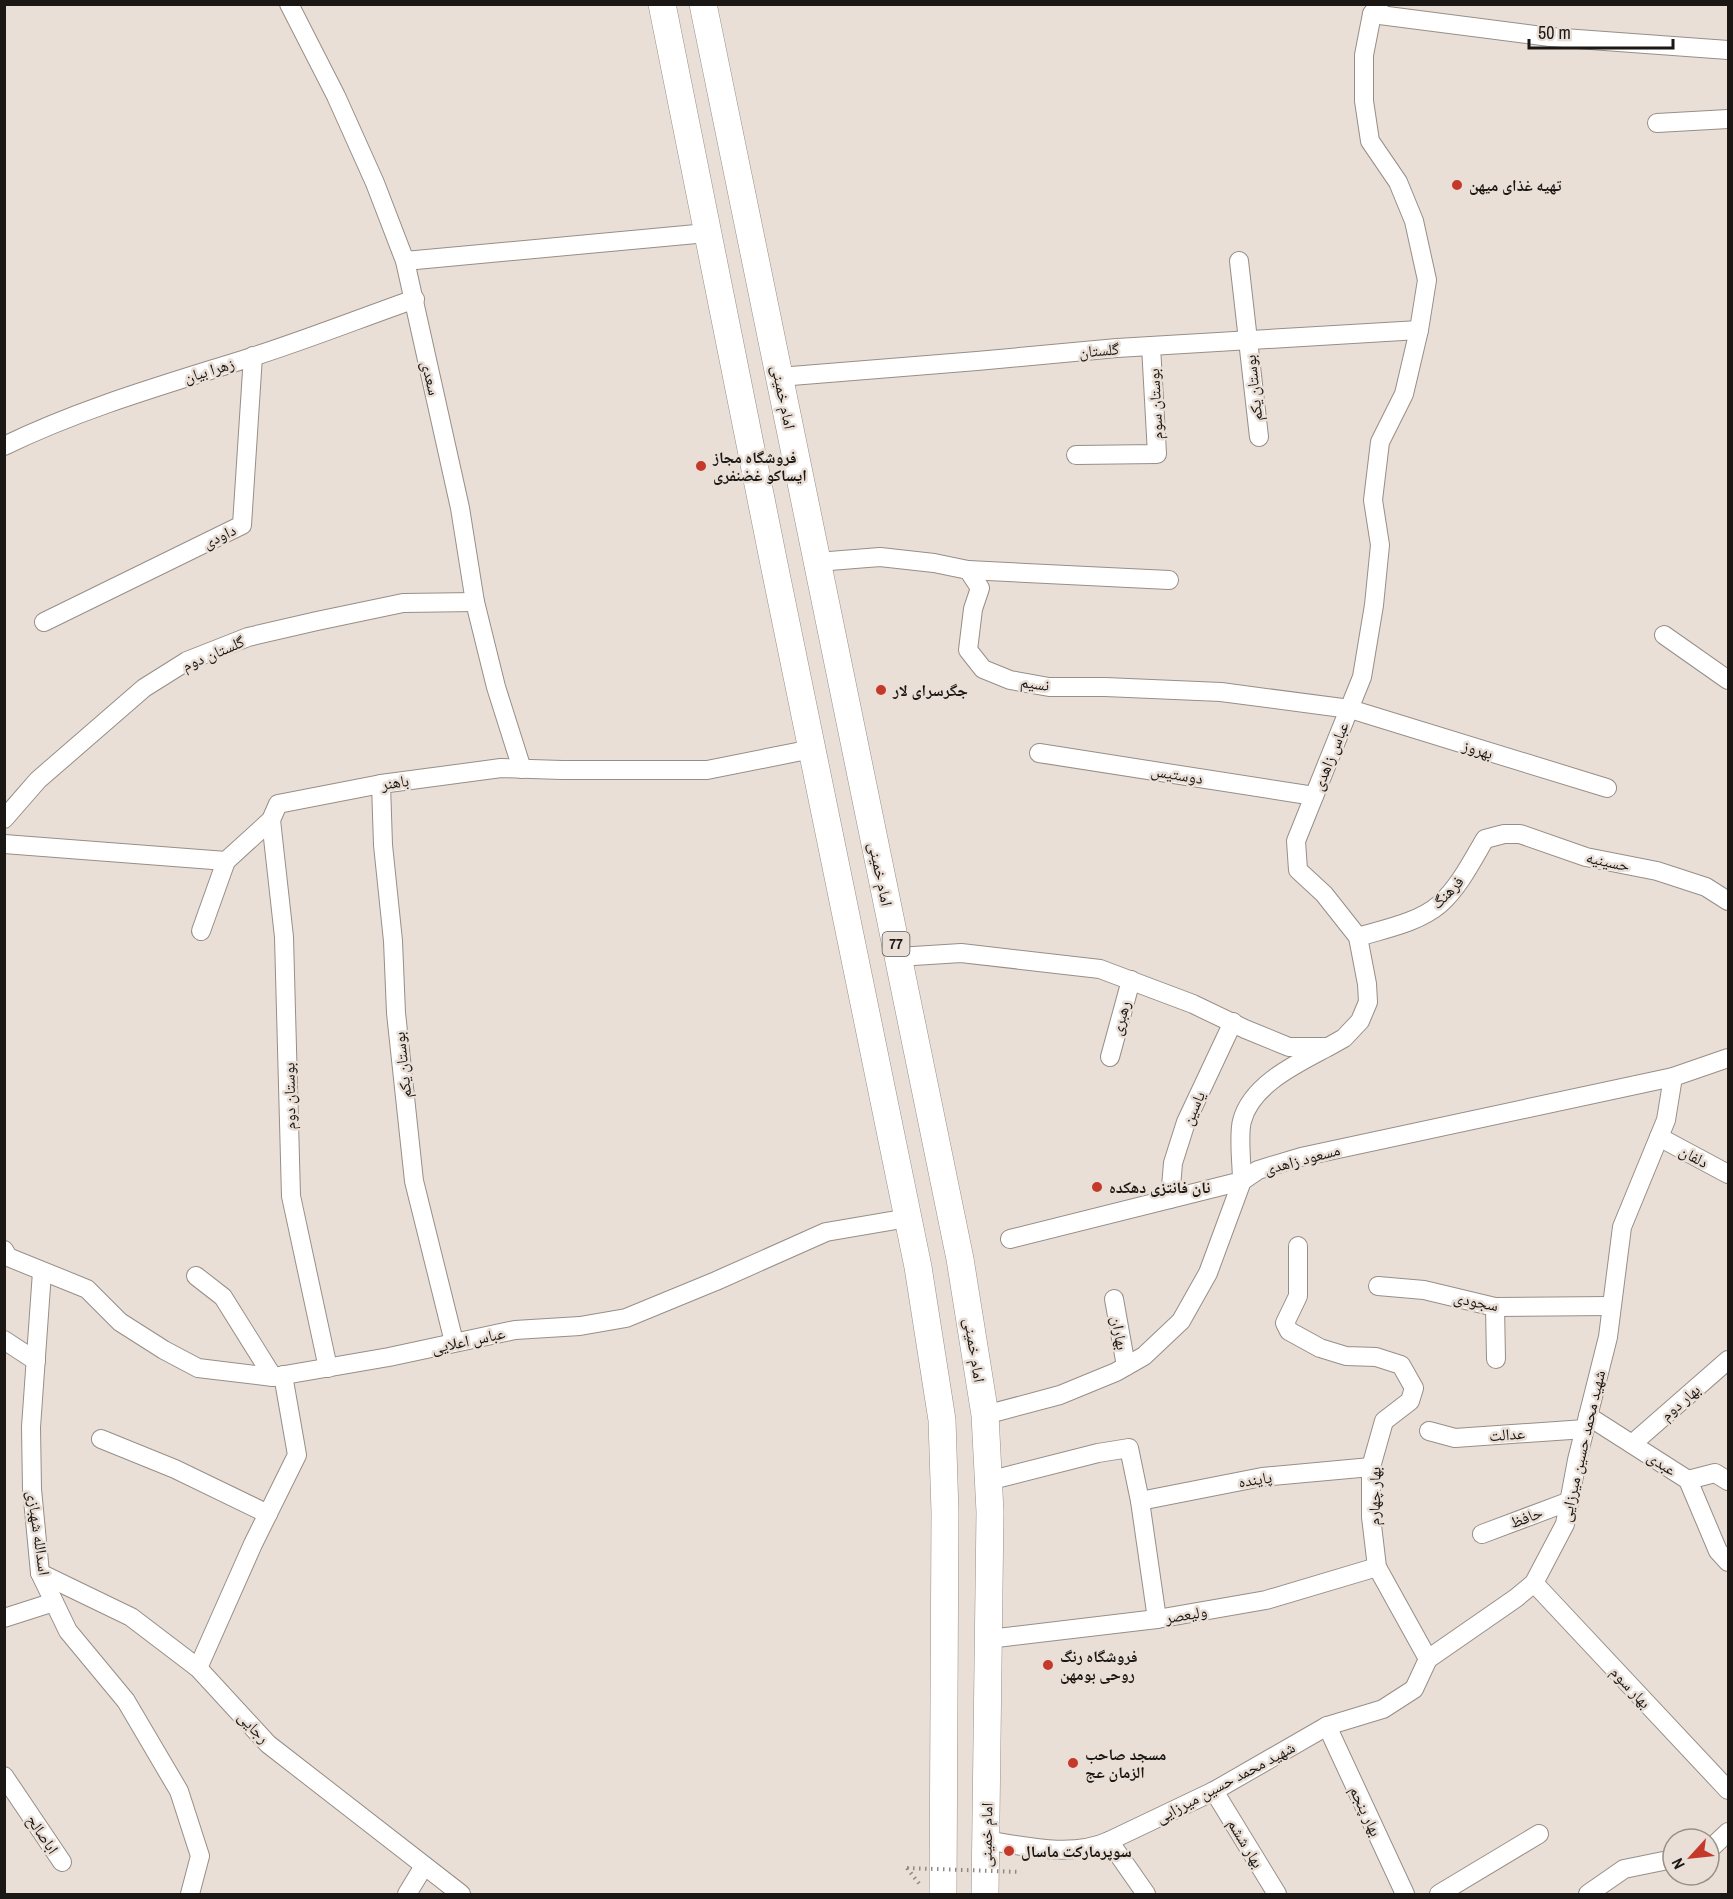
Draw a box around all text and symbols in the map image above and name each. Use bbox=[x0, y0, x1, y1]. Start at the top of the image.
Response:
scale bar bbox=[1529, 12, 1673, 50]
text: 50 m bbox=[1538, 20, 1571, 45]
place label: تهیه غذای میهن bbox=[1469, 174, 1562, 196]
marker: تهیه غذای میهن bbox=[1450, 178, 1464, 192]
street label: گلستان bbox=[1078, 337, 1120, 363]
street label: زهرا بیان bbox=[181, 352, 237, 388]
street label: بوستان یکم bbox=[1239, 354, 1267, 422]
street label: سعدی bbox=[416, 359, 446, 397]
street label: امام خمینی bbox=[766, 363, 802, 431]
street label: بوستان سوم bbox=[1142, 368, 1168, 440]
place label: فروشگاه مجاز ایساکو غضنفری bbox=[712, 446, 807, 486]
marker: فروشگاه مجاز ایساکو غضنفری bbox=[694, 459, 708, 473]
street label: داودی bbox=[199, 519, 239, 553]
street label: گلستان دوم bbox=[178, 630, 248, 676]
street label: نسیم bbox=[1019, 670, 1051, 696]
place label: جگرسرای لار bbox=[892, 679, 968, 701]
marker: جگرسرای لار bbox=[874, 683, 888, 697]
street label: عباس زاهدی bbox=[1306, 718, 1354, 794]
street label: بهروز bbox=[1459, 734, 1496, 764]
street label: دوستیس bbox=[1149, 759, 1205, 789]
street label: باهنر bbox=[379, 769, 410, 795]
street label: امام خمینی bbox=[863, 840, 899, 908]
street label: حسینیه bbox=[1584, 846, 1632, 876]
street label: فرهنگ bbox=[1426, 871, 1468, 913]
road number: 77 bbox=[882, 932, 910, 956]
street label: رهبری bbox=[1105, 998, 1135, 1038]
street label: بوستان یکم bbox=[388, 1031, 416, 1099]
street label: بوستان دوم bbox=[277, 1062, 301, 1130]
street label: یاسین bbox=[1176, 1088, 1210, 1128]
street label: مسعود زاهدی bbox=[1262, 1138, 1342, 1180]
street label: دلفان bbox=[1676, 1139, 1712, 1173]
place label: نان فانتزی دهکده bbox=[1109, 1176, 1210, 1198]
marker: نان فانتزی دهکده bbox=[1090, 1180, 1104, 1194]
street label: سجودی bbox=[1452, 1286, 1500, 1316]
street label: بهاران bbox=[1106, 1314, 1134, 1352]
street label: امام خمینی bbox=[959, 1316, 991, 1384]
street label: عباس اعلایی bbox=[429, 1321, 507, 1359]
street label: شهید محمد حسین میرزایی bbox=[1554, 1368, 1610, 1524]
street label: بهار دوم bbox=[1655, 1379, 1705, 1425]
street label: عدالت bbox=[1488, 1422, 1526, 1446]
street label: عبدی bbox=[1643, 1446, 1681, 1480]
street label: پاینده bbox=[1237, 1465, 1274, 1493]
street label: بهار چهارم bbox=[1362, 1466, 1386, 1526]
street label: اسدالله شهبازی bbox=[22, 1489, 56, 1577]
street label: حافظ bbox=[1506, 1501, 1546, 1533]
street label: ولیعصر bbox=[1162, 1600, 1209, 1629]
place label: فروشگاه رنگ روحی بومهن bbox=[1060, 1645, 1138, 1685]
marker: فروشگاه رنگ روحی بومهن bbox=[1041, 1658, 1055, 1672]
street label: بهار سوم bbox=[1606, 1661, 1656, 1713]
street label: رجایی bbox=[233, 1706, 275, 1748]
street label: شهید محمد حسین میرزایی bbox=[1151, 1736, 1299, 1828]
place label: مسجد صاحب الزمان عج bbox=[1085, 1743, 1166, 1783]
marker: مسجد صاحب الزمان عج bbox=[1066, 1756, 1080, 1770]
street label: بهار پنجم bbox=[1345, 1782, 1387, 1840]
street label: امام خمینی bbox=[974, 1802, 998, 1868]
street label: اباصالح bbox=[22, 1810, 64, 1858]
street label: بهار ششم bbox=[1223, 1814, 1269, 1872]
north arrow bbox=[1661, 1827, 1721, 1887]
place label: سوپرمارکت ماسال bbox=[1021, 1840, 1132, 1862]
marker: سوپرمارکت ماسال bbox=[1002, 1844, 1016, 1858]
text: N bbox=[1666, 1855, 1690, 1873]

